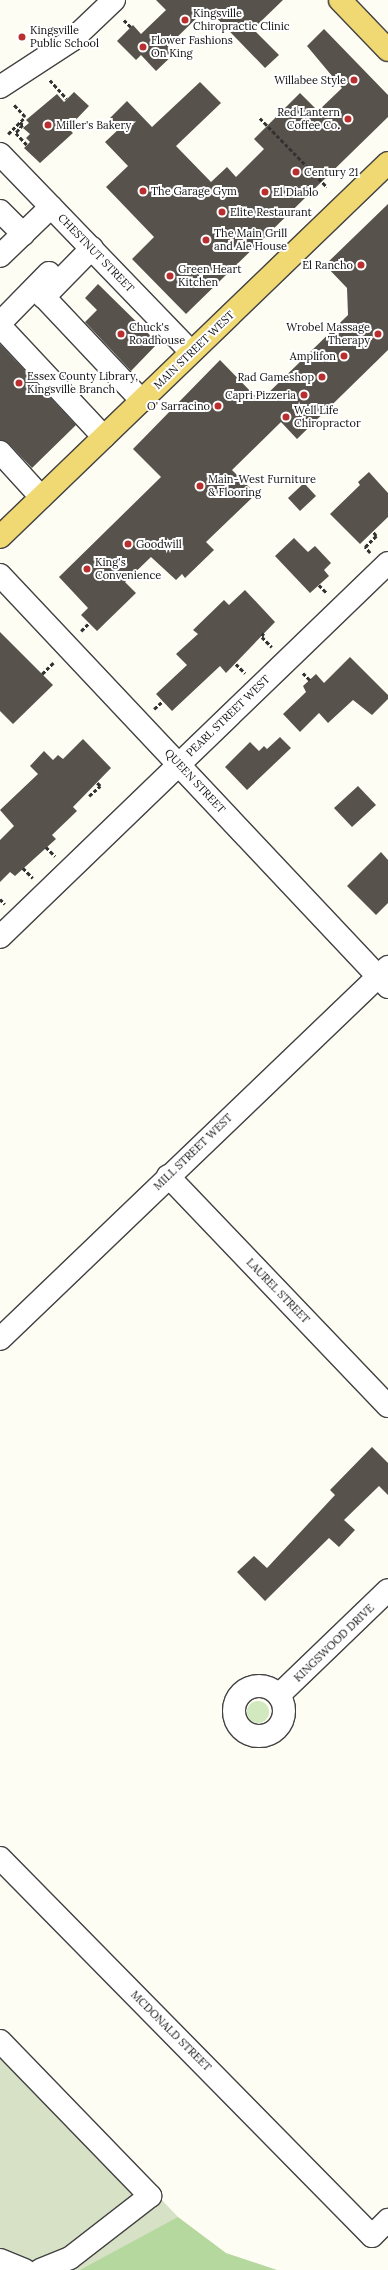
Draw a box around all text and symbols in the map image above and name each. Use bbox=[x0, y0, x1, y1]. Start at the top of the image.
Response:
place label: Kingsville Chiropractic Clinic bbox=[193, 7, 290, 33]
marker: Kingsville Chiropractic Clinic bbox=[180, 15, 190, 25]
place label: Kingsville Public School bbox=[30, 24, 99, 50]
marker: Kingsville Public School bbox=[17, 32, 27, 42]
place label: Flower Fashions On King bbox=[151, 34, 233, 60]
marker: Flower Fashions On King bbox=[138, 42, 148, 52]
place label: Willabee Style bbox=[274, 73, 346, 87]
marker: Willabee Style bbox=[349, 75, 359, 85]
place label: Red Lantern Coffee Co. bbox=[277, 106, 340, 132]
marker: Red Lantern Coffee Co. bbox=[343, 114, 353, 124]
place label: Miller's Bakery bbox=[56, 118, 131, 132]
marker: Miller's Bakery bbox=[43, 120, 53, 130]
place label: Century 21 bbox=[304, 165, 359, 179]
marker: Century 21 bbox=[291, 167, 301, 177]
place label: The Garage Gym bbox=[151, 184, 237, 198]
place label: El Diablo bbox=[273, 185, 319, 199]
marker: The Garage Gym bbox=[138, 186, 148, 196]
marker: El Diablo bbox=[260, 187, 270, 197]
place label: Elite Restaurant bbox=[230, 205, 312, 219]
marker: Elite Restaurant bbox=[217, 207, 227, 217]
street label: CHESTNUT STREET bbox=[55, 211, 137, 295]
place label: The Main Grill and Ale House bbox=[214, 227, 287, 253]
marker: The Main Grill and Ale House bbox=[201, 235, 211, 245]
place label: El Rancho bbox=[302, 258, 353, 272]
marker: El Rancho bbox=[356, 260, 366, 270]
place label: Green Heart Kitchen bbox=[178, 263, 242, 289]
marker: Green Heart Kitchen bbox=[165, 271, 175, 281]
street label: MAIN STREET WEST bbox=[151, 308, 237, 392]
place label: Chuck's Roadhouse bbox=[129, 321, 185, 347]
place label: Wrobel Massage Therapy bbox=[286, 321, 370, 347]
marker: Chuck's Roadhouse bbox=[116, 329, 126, 339]
marker: Wrobel Massage Therapy bbox=[373, 329, 383, 339]
place label: Amplifon bbox=[290, 349, 336, 363]
marker: Amplifon bbox=[339, 351, 349, 361]
place label: Essex County Library, Kingsville Branch bbox=[27, 370, 138, 396]
place label: Rad Gameshop bbox=[237, 370, 314, 384]
marker: Rad Gameshop bbox=[317, 372, 327, 382]
marker: Essex County Library, Kingsville Branch bbox=[14, 378, 24, 388]
place label: Capri Pizzeria bbox=[225, 388, 296, 402]
marker: Capri Pizzeria bbox=[299, 390, 309, 400]
place label: O' Sarracino bbox=[147, 399, 210, 413]
marker: O' Sarracino bbox=[213, 401, 223, 411]
place label: Well Life Chiropractor bbox=[294, 404, 361, 430]
marker: Well Life Chiropractor bbox=[281, 412, 291, 422]
place label: Main-West Furniture & Flooring bbox=[208, 473, 316, 499]
marker: Main-West Furniture & Flooring bbox=[195, 481, 205, 491]
place label: Goodwill bbox=[136, 537, 182, 551]
marker: Goodwill bbox=[123, 539, 133, 549]
place label: King's Convenience bbox=[95, 556, 161, 582]
marker: King's Convenience bbox=[82, 564, 92, 574]
street label: PEARL STREET WEST bbox=[183, 673, 273, 759]
street label: QUEEN STREET bbox=[162, 746, 228, 816]
street label: MILL STREET WEST bbox=[151, 1111, 235, 1193]
street label: LAUREL STREET bbox=[244, 1256, 312, 1326]
street label: KINGSWOOD DRIVE bbox=[291, 1601, 377, 1685]
street label: MCDONALD STREET bbox=[128, 1988, 214, 2074]

